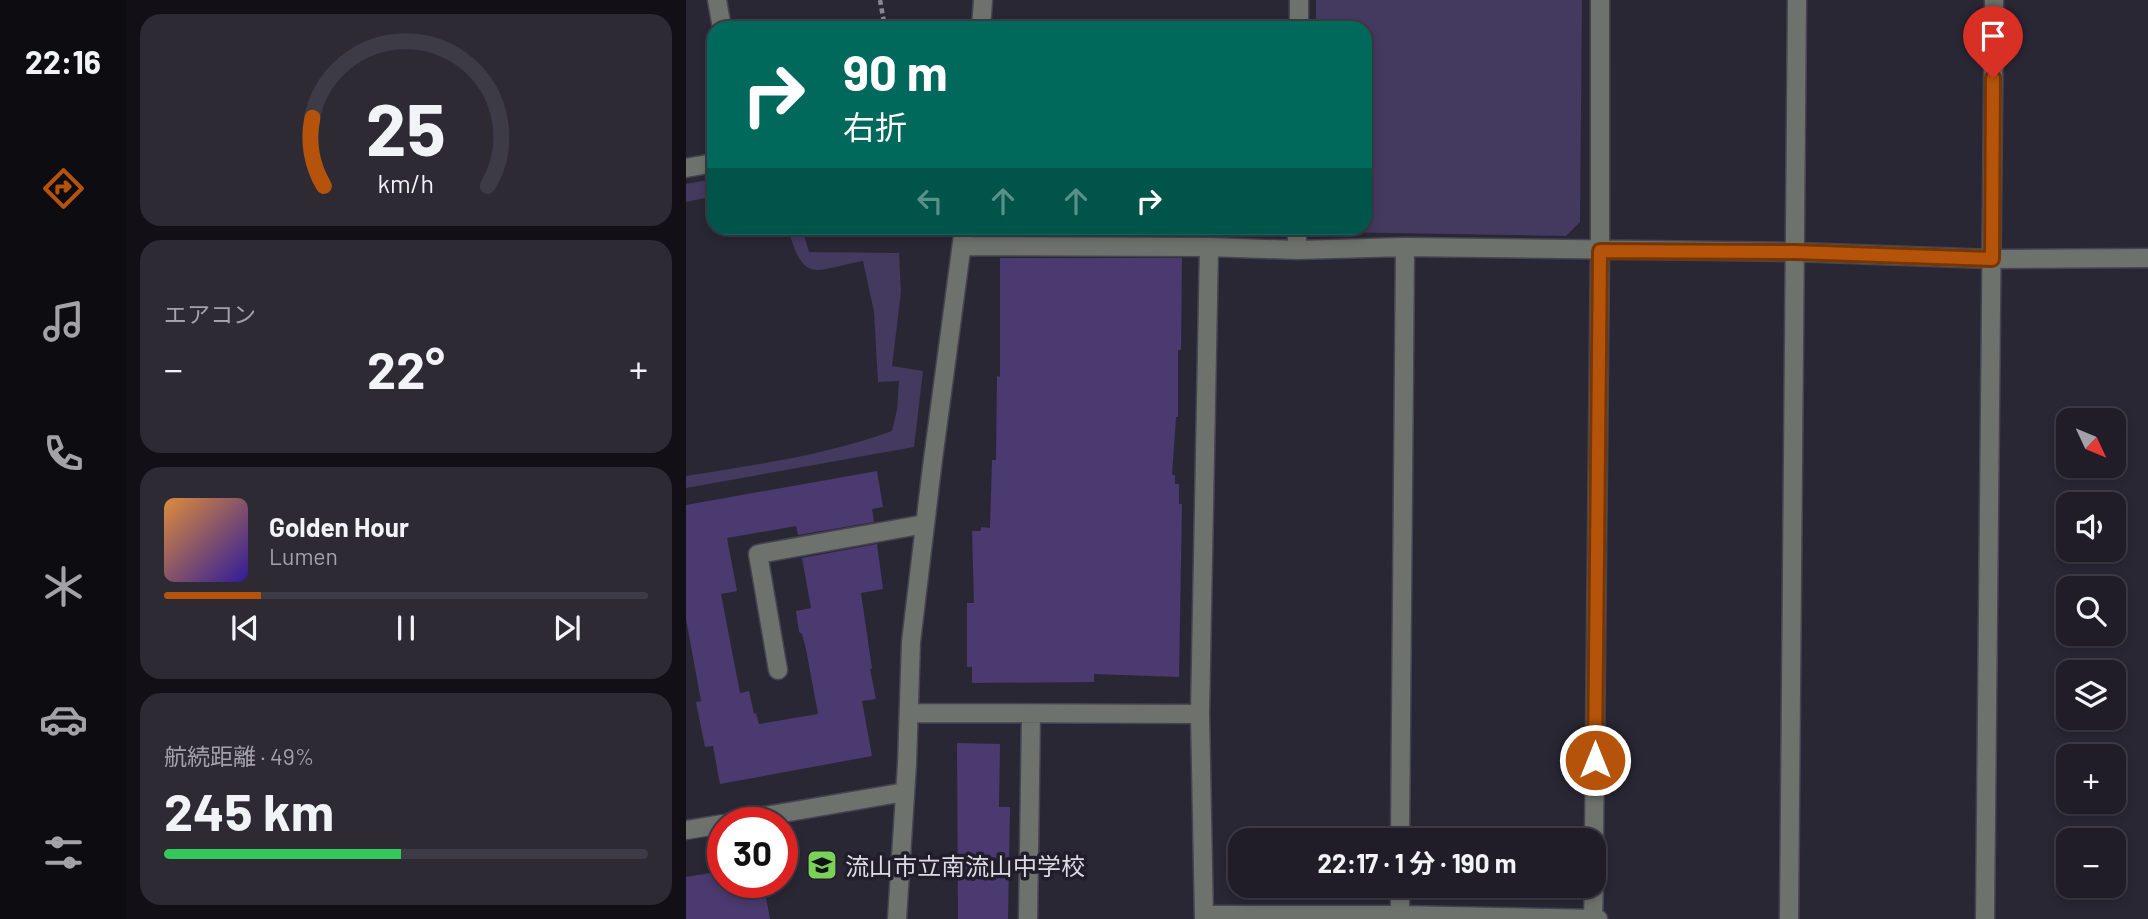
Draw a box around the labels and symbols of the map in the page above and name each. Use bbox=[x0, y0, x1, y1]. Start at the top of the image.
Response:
pin bbox=[1963, 6, 2023, 78]
north arrow bbox=[2056, 408, 2126, 478]
position arrow bbox=[1558, 723, 1632, 797]
speed limit sign: 30 bbox=[707, 807, 798, 898]
school or university icon: 流山市立南流山中学校 bbox=[805, 848, 839, 882]
place label: 流山市立南流山中学校 bbox=[845, 851, 1085, 880]

